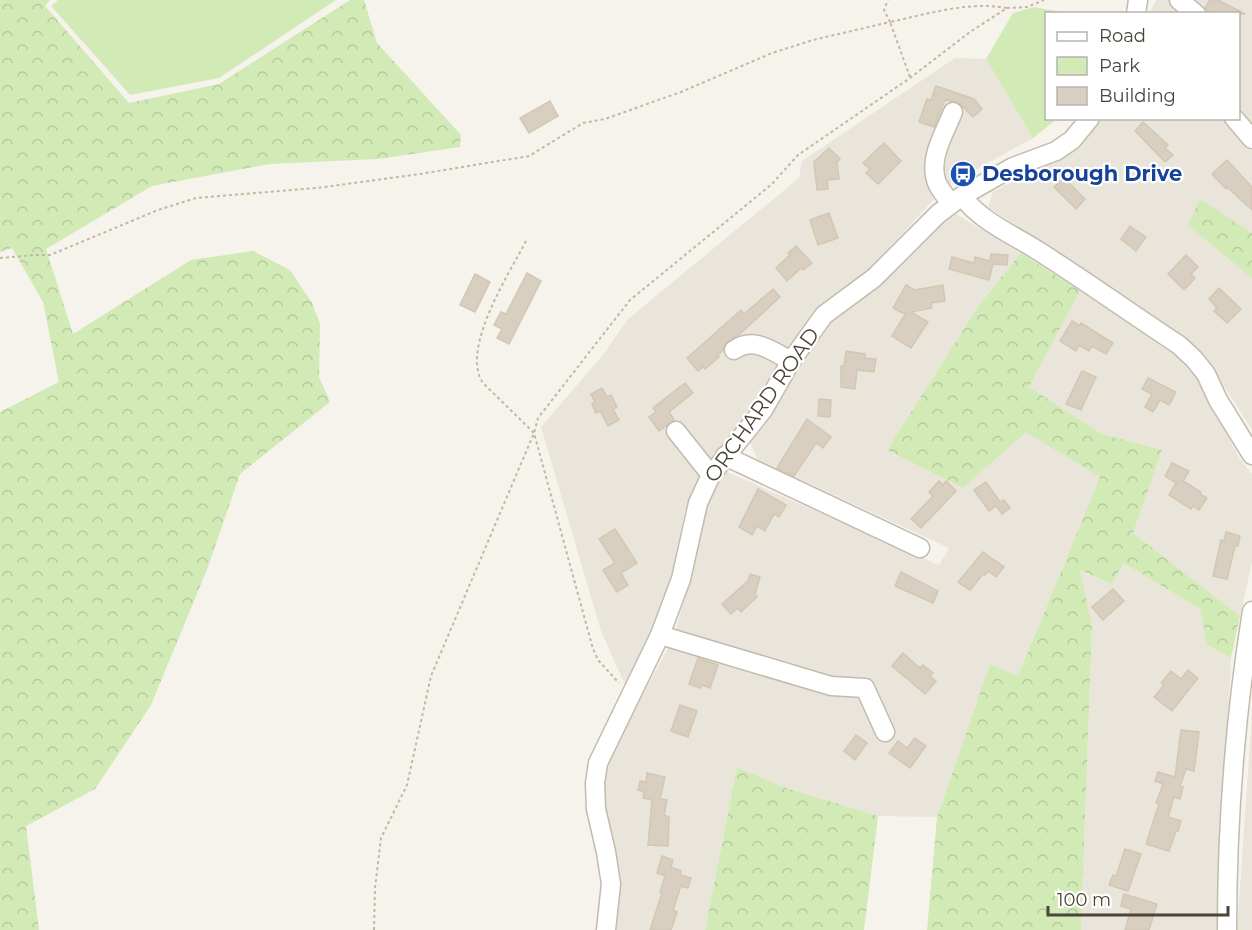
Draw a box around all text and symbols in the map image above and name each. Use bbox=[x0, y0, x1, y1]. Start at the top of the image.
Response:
legend bbox=[1045, 12, 1240, 120]
text: Road bbox=[1099, 25, 1146, 47]
text: Park bbox=[1099, 55, 1140, 77]
text: Building bbox=[1099, 85, 1176, 107]
bus stop icon: Desborough Drive bbox=[948, 159, 978, 189]
place label: Desborough Drive bbox=[982, 161, 1182, 186]
street label: ORCHARD ROAD bbox=[699, 323, 824, 487]
scale bar bbox=[1048, 879, 1228, 917]
text: 100 m bbox=[1057, 889, 1111, 911]

